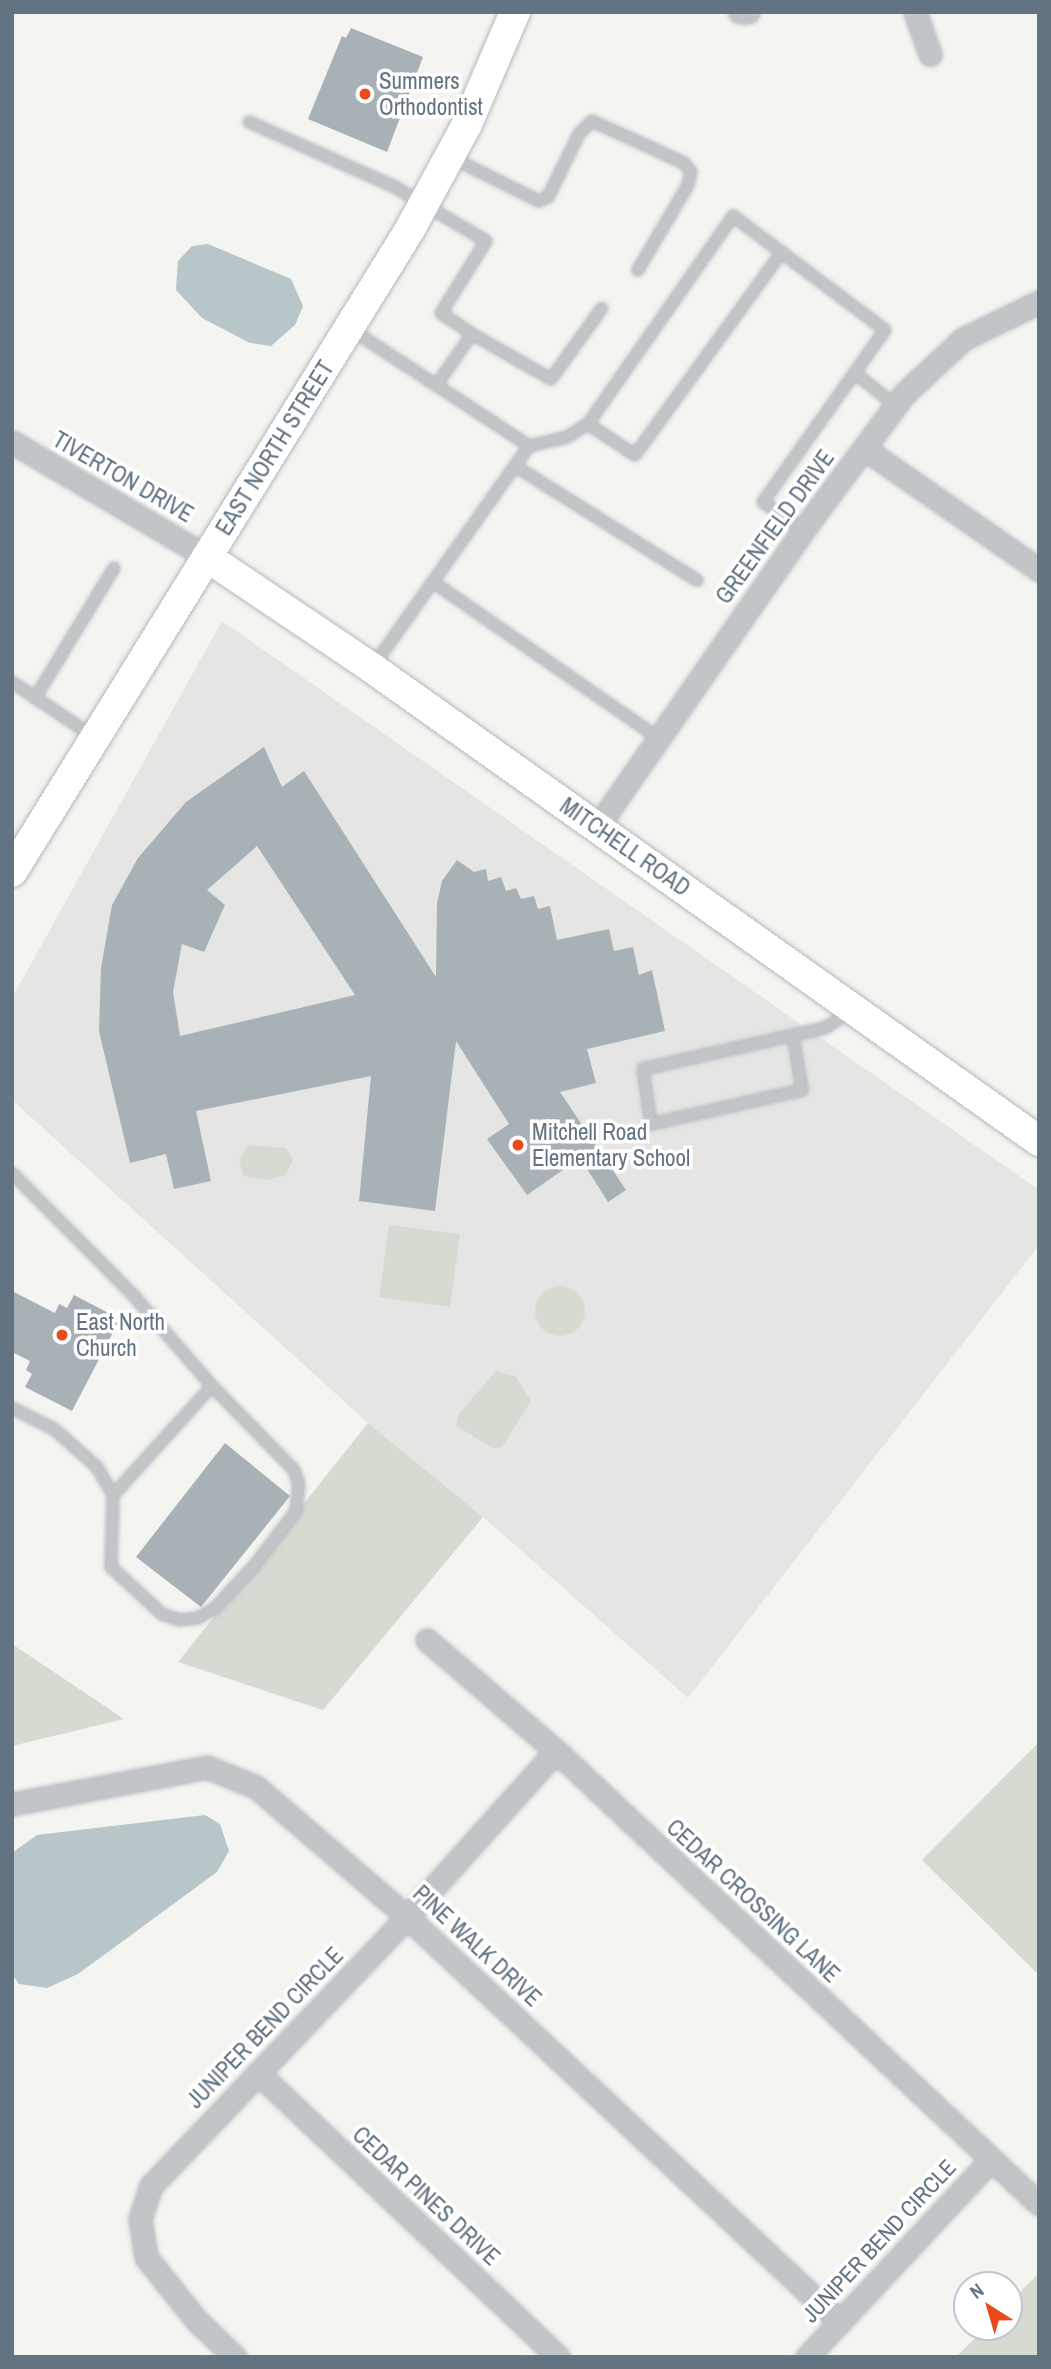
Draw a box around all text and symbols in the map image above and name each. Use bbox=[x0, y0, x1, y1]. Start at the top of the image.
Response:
place label: Summers Orthodontist bbox=[379, 67, 483, 121]
marker: Summers Orthodontist bbox=[357, 86, 373, 102]
street label: EAST NORTH STREET bbox=[210, 356, 340, 540]
street label: TIVERTON DRIVE bbox=[48, 426, 198, 528]
street label: GREENFIELD DRIVE bbox=[710, 445, 840, 609]
street label: MITCHELL ROAD bbox=[554, 792, 696, 902]
place label: Mitchell Road Elementary School bbox=[532, 1118, 690, 1172]
marker: Mitchell Road Elementary School bbox=[510, 1137, 526, 1153]
place label: East North Church bbox=[76, 1308, 165, 1362]
marker: East North Church bbox=[54, 1327, 70, 1343]
street label: CEDAR CROSSING LANE bbox=[661, 1814, 845, 1988]
street label: PINE WALK DRIVE bbox=[407, 1880, 547, 2012]
street label: JUNIPER BEND CIRCLE bbox=[181, 1942, 349, 2114]
street label: CEDAR PINES DRIVE bbox=[347, 2121, 505, 2271]
street label: JUNIPER BEND CIRCLE bbox=[796, 2154, 962, 2328]
north arrow bbox=[953, 2271, 1023, 2341]
text: N bbox=[964, 2277, 989, 2305]

